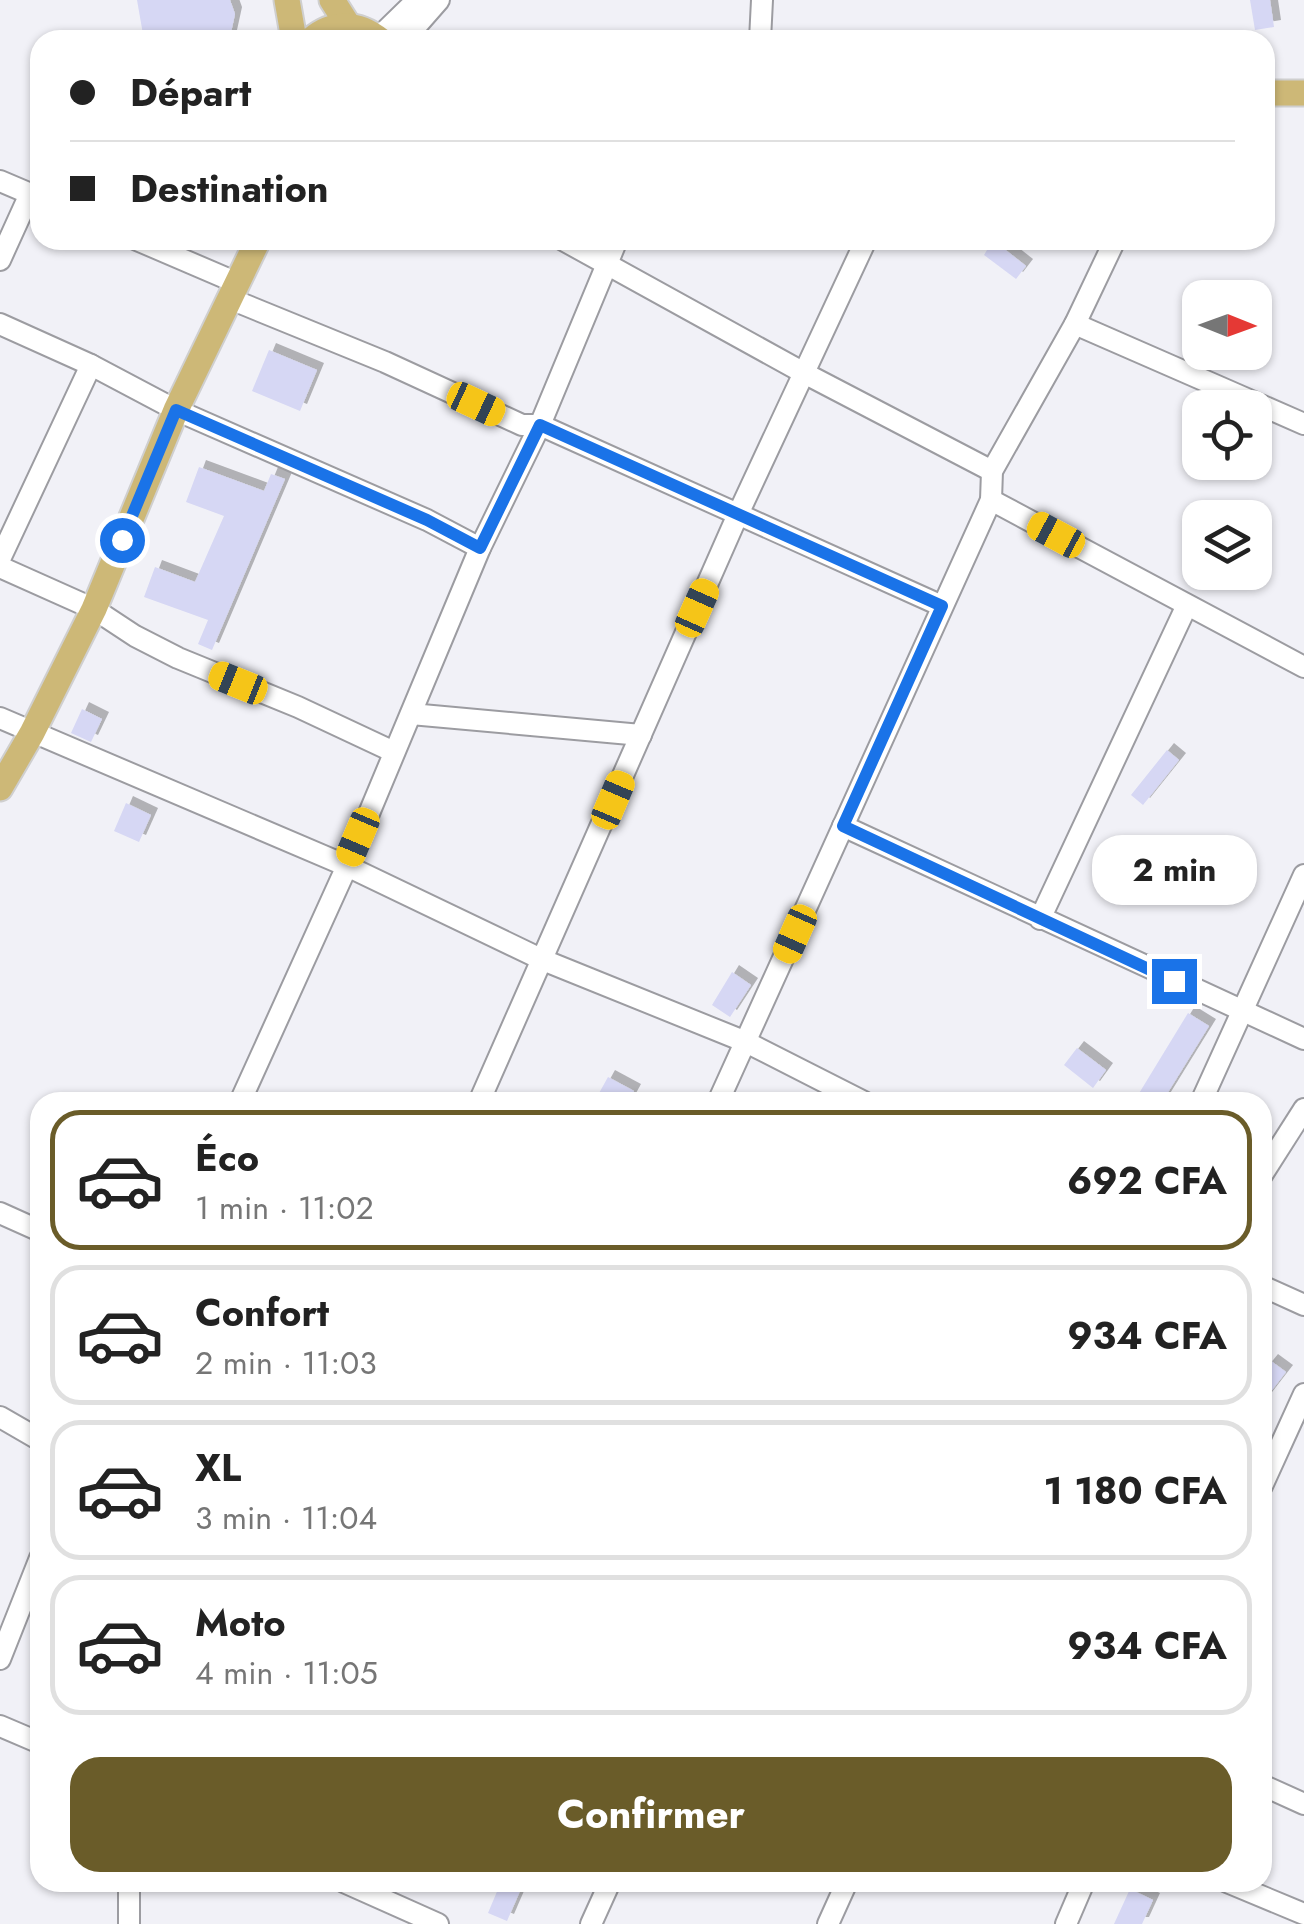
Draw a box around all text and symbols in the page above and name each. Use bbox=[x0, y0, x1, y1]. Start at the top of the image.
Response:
text: Départ bbox=[130, 65, 251, 120]
text: Destination bbox=[130, 161, 329, 216]
north arrow bbox=[1182, 280, 1272, 370]
map controls bbox=[1182, 280, 1272, 590]
car bbox=[442, 378, 510, 430]
button: locate bbox=[1182, 390, 1272, 480]
button: layers bbox=[1182, 500, 1272, 590]
car bbox=[1022, 508, 1090, 562]
route start bbox=[100, 518, 145, 563]
car bbox=[671, 574, 723, 642]
car bbox=[205, 658, 271, 708]
car bbox=[587, 767, 639, 833]
car bbox=[332, 804, 384, 870]
callout: 2 min bbox=[1092, 836, 1256, 906]
text: 2 min bbox=[1132, 847, 1217, 893]
car bbox=[769, 900, 821, 968]
route end bbox=[1152, 959, 1197, 1004]
text: Éco bbox=[195, 1130, 259, 1185]
icon: car bbox=[75, 1135, 165, 1225]
text: 692 CFA bbox=[1067, 1153, 1227, 1208]
text: 1 min · 11:02 bbox=[195, 1185, 374, 1231]
text: Confort bbox=[195, 1285, 329, 1340]
icon: car bbox=[75, 1290, 165, 1380]
text: 934 CFA bbox=[1067, 1308, 1227, 1363]
text: 2 min · 11:03 bbox=[195, 1340, 377, 1386]
text: XL bbox=[195, 1440, 241, 1495]
icon: car bbox=[75, 1445, 165, 1535]
text: 1 180 CFA bbox=[1044, 1463, 1227, 1518]
text: 3 min · 11:04 bbox=[195, 1495, 377, 1541]
text: Moto bbox=[195, 1595, 286, 1650]
icon: car bbox=[75, 1600, 165, 1690]
text: 934 CFA bbox=[1067, 1618, 1227, 1673]
text: 4 min · 11:05 bbox=[195, 1650, 378, 1696]
button: Confirmer bbox=[70, 1757, 1232, 1872]

